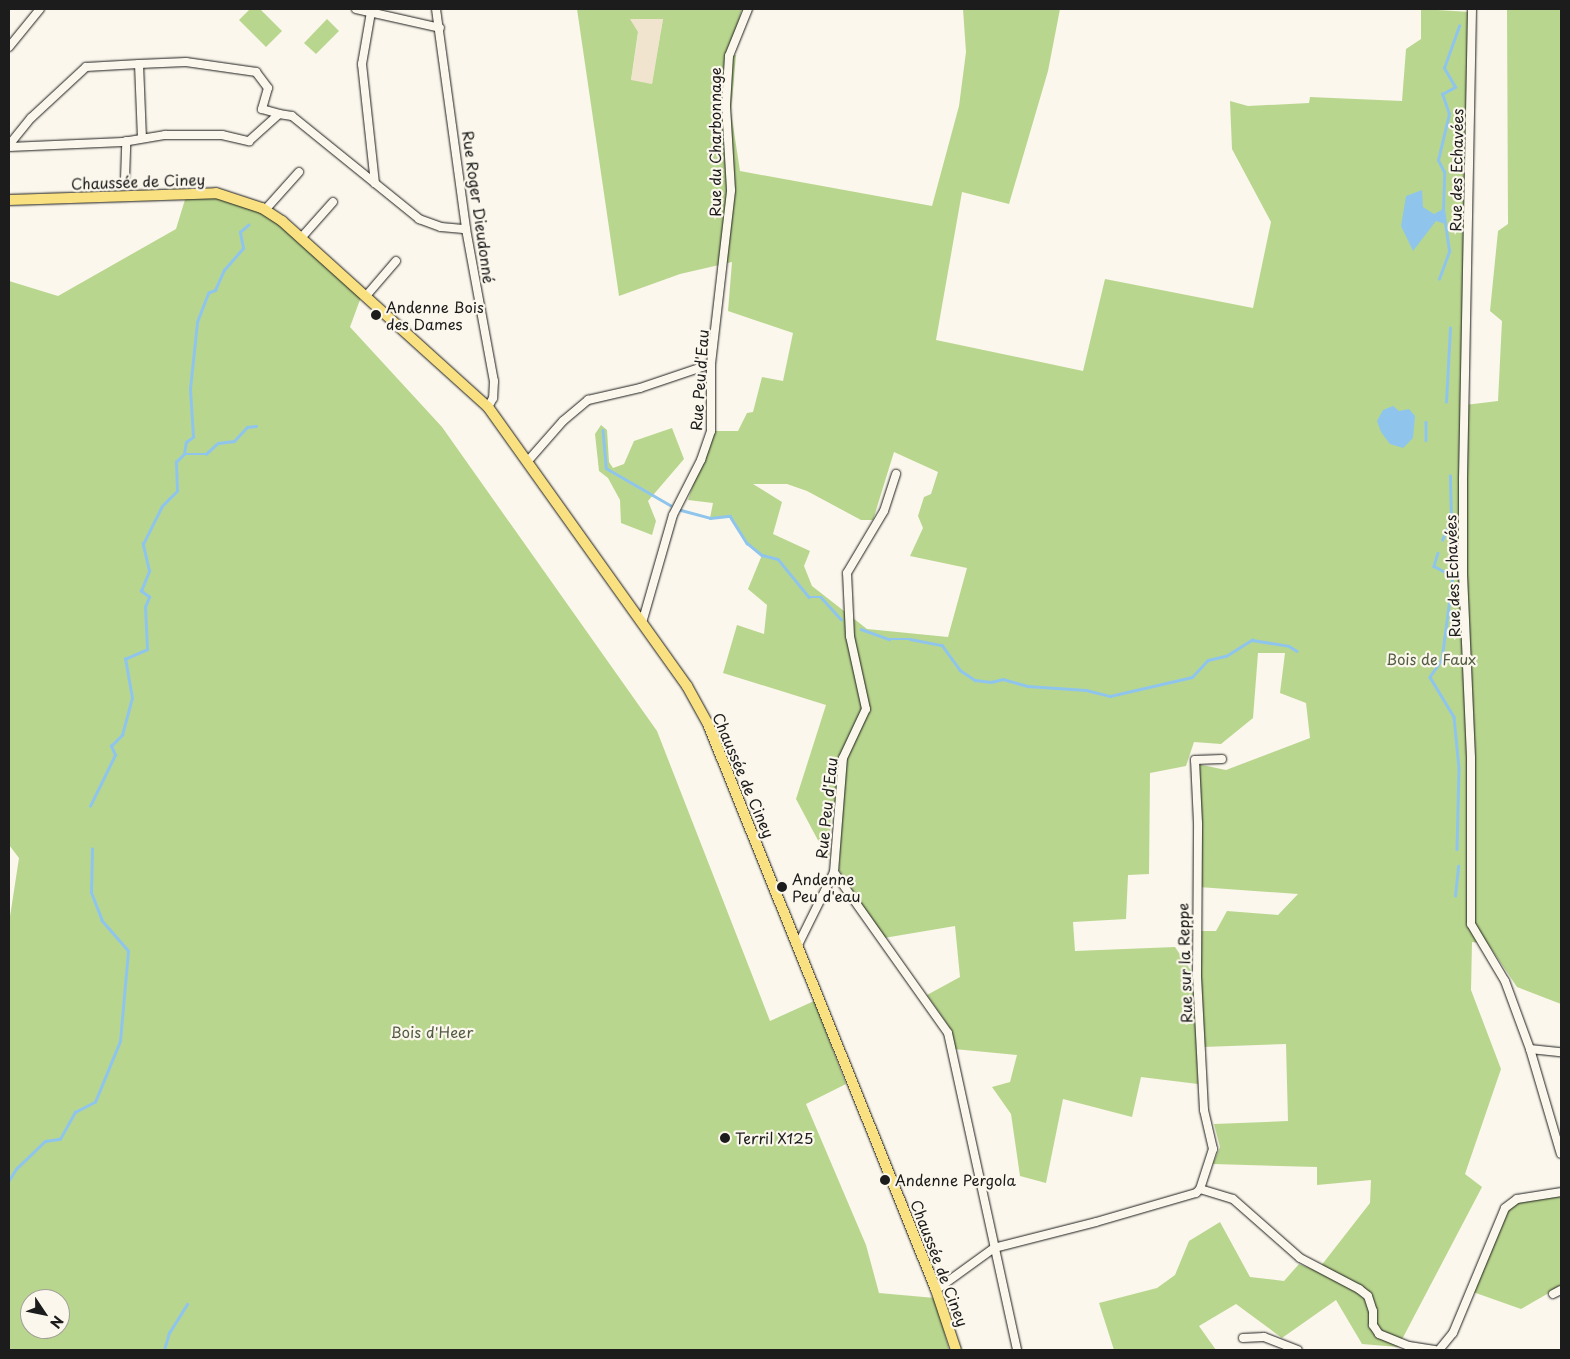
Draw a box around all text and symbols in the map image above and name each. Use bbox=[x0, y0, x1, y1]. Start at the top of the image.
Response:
street label: Rue du Charbonnage bbox=[706, 66, 724, 218]
street label: Rue des Echavées bbox=[1446, 107, 1466, 233]
street label: Rue Roger Dieudonné bbox=[459, 129, 499, 285]
street label: Chaussée de Ciney bbox=[70, 170, 206, 192]
place label: Andenne Bois des Dames bbox=[386, 297, 484, 332]
marker: Andenne Bois des Dames bbox=[370, 309, 382, 321]
street label: Rue Peu d'Eau bbox=[686, 329, 712, 431]
street label: Rue des Echavées bbox=[1441, 513, 1463, 639]
park label: Bois de Faux bbox=[1386, 650, 1476, 668]
street label: Chaussée de Ciney bbox=[709, 709, 779, 841]
street label: Rue Peu d'Eau bbox=[812, 756, 840, 860]
place label: Andenne Peu d'eau bbox=[792, 869, 860, 904]
marker: Andenne Peu d'eau bbox=[776, 881, 788, 893]
street label: Rue sur la Reppe bbox=[1173, 902, 1195, 1024]
park label: Bois d'Heer bbox=[391, 1023, 473, 1041]
place label: Terril X125 bbox=[735, 1129, 814, 1147]
marker: Terril X125 bbox=[719, 1132, 731, 1144]
place label: Andenne Pergola bbox=[895, 1171, 1015, 1189]
marker: Andenne Pergola bbox=[879, 1174, 891, 1186]
street label: Chaussée de Ciney bbox=[907, 1196, 973, 1330]
north arrow bbox=[20, 1289, 70, 1339]
text: N bbox=[45, 1312, 69, 1333]

